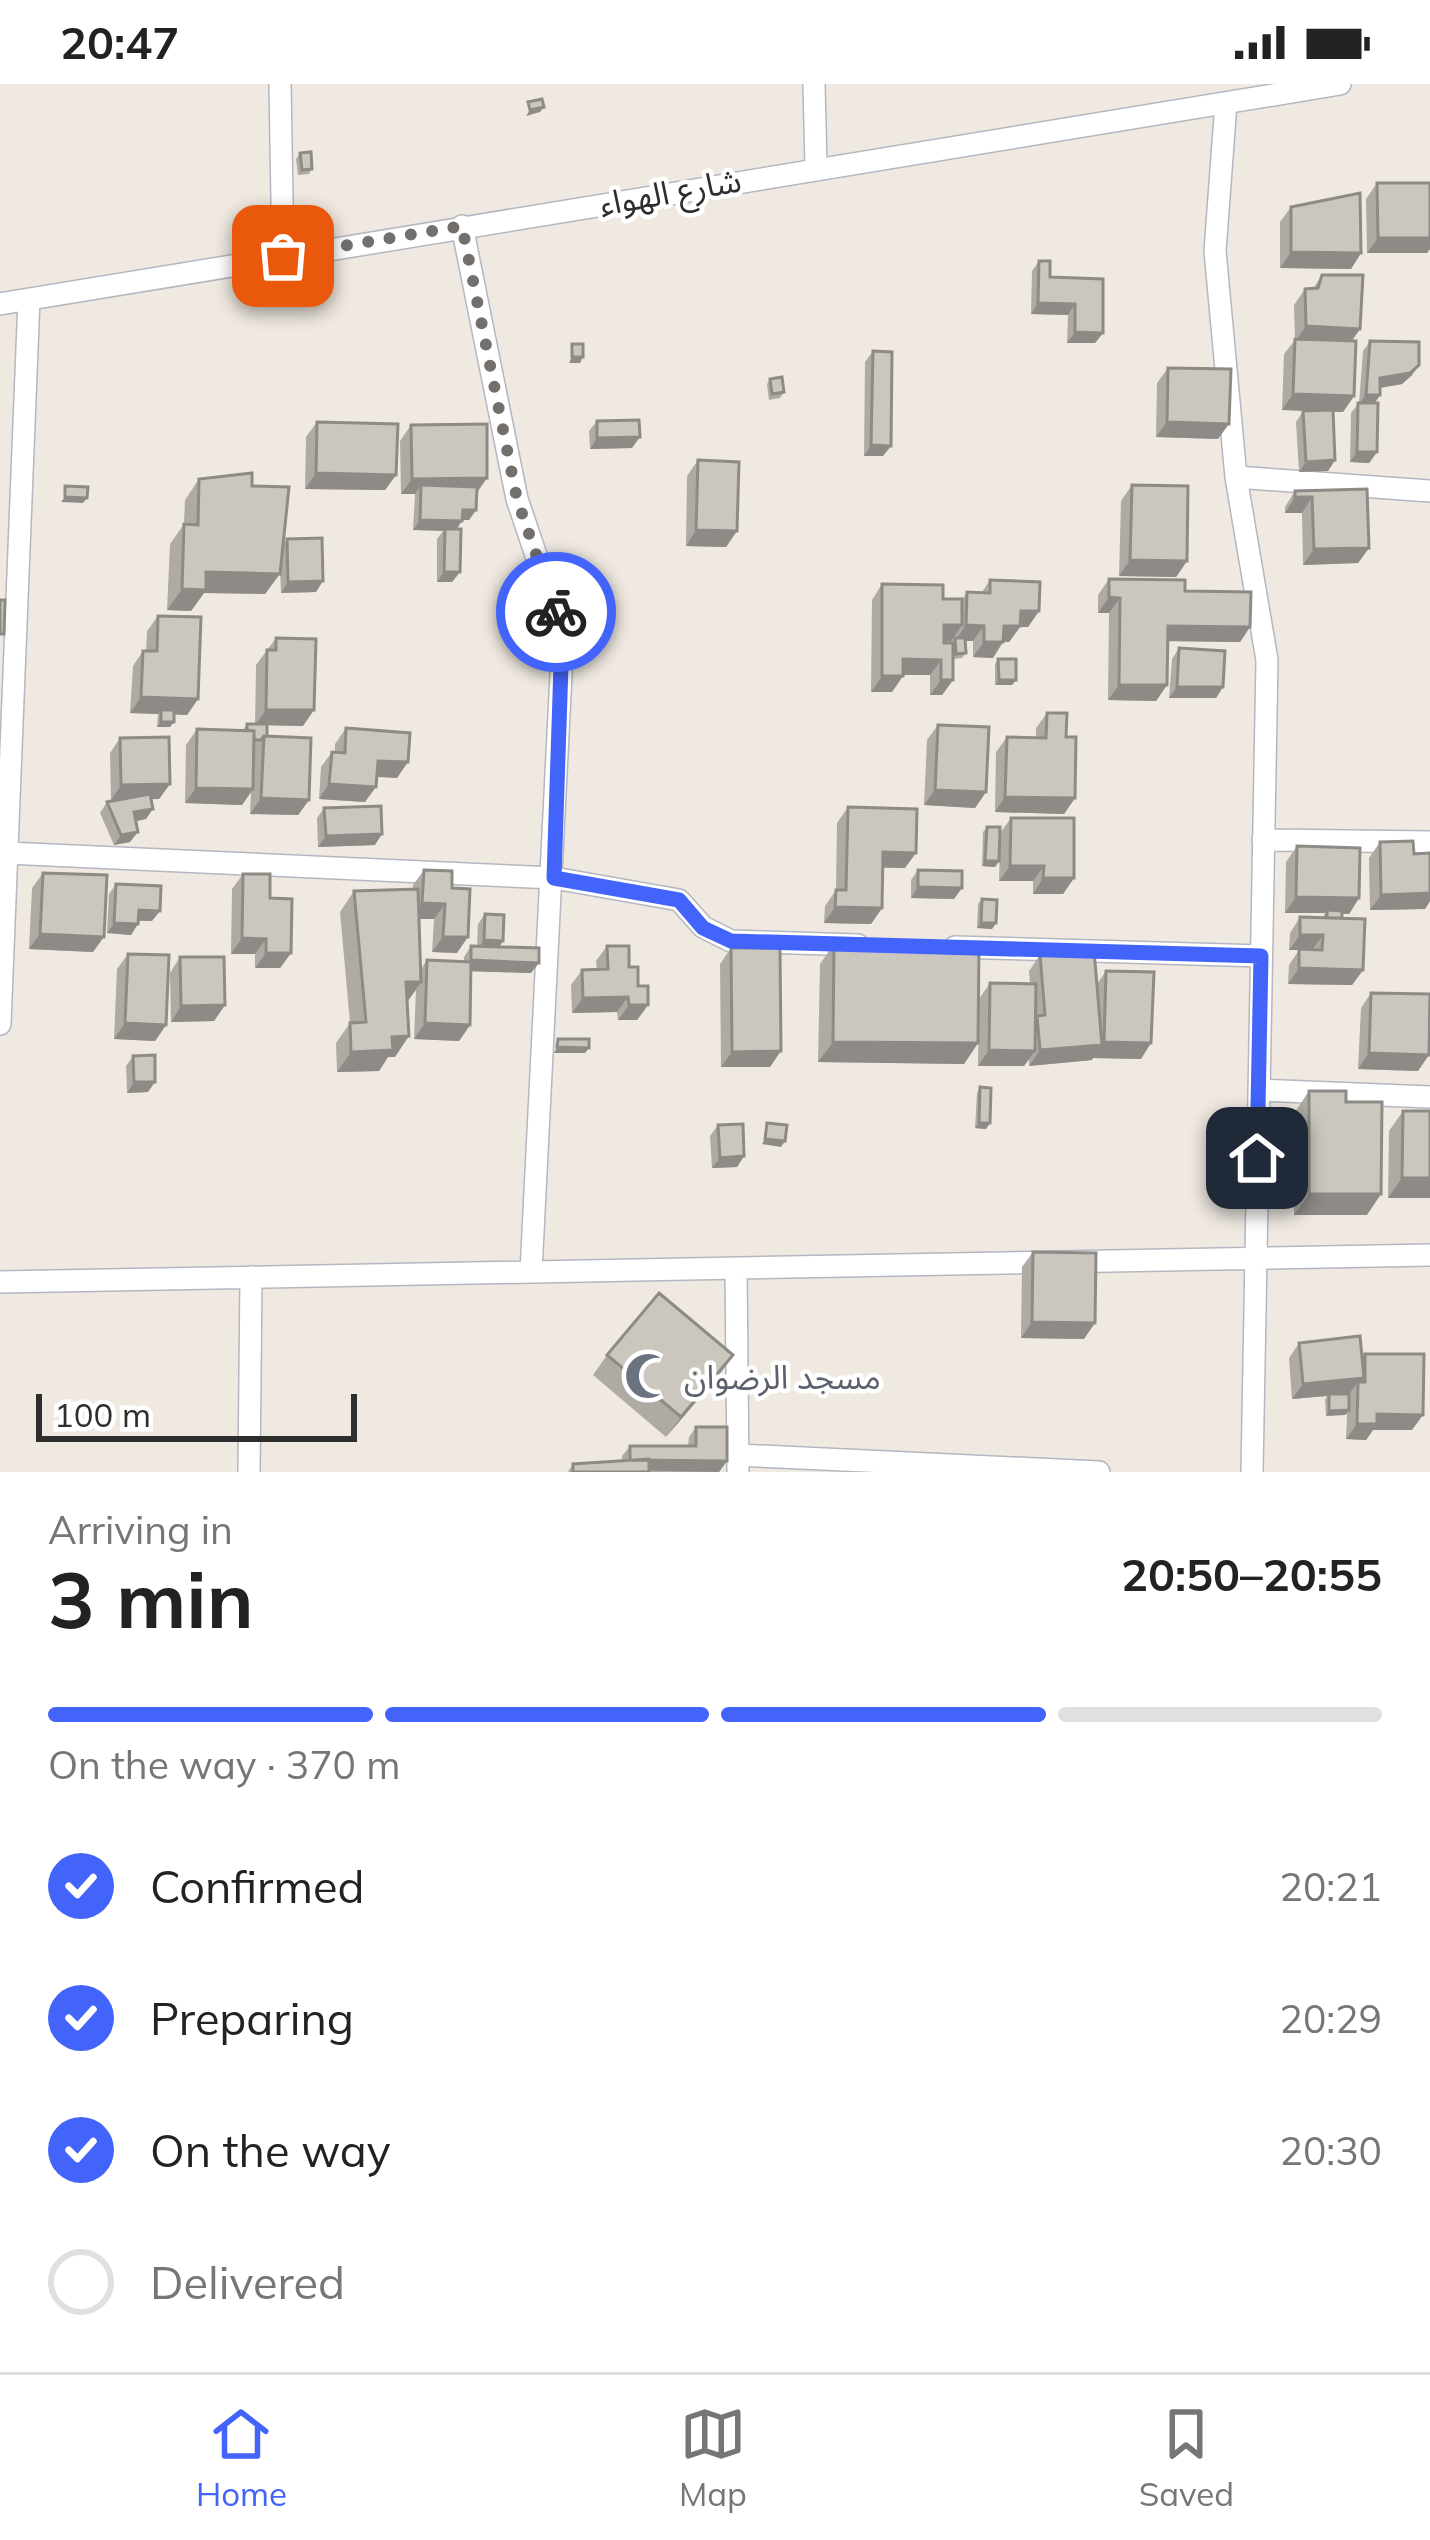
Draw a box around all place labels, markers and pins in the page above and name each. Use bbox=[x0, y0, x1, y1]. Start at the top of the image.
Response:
pin bbox=[232, 205, 334, 307]
pin bbox=[1206, 1107, 1308, 1209]
mosque icon: مسجد الرضوان bbox=[623, 1351, 673, 1401]
place label: مسجد الرضوان bbox=[684, 1356, 881, 1397]

